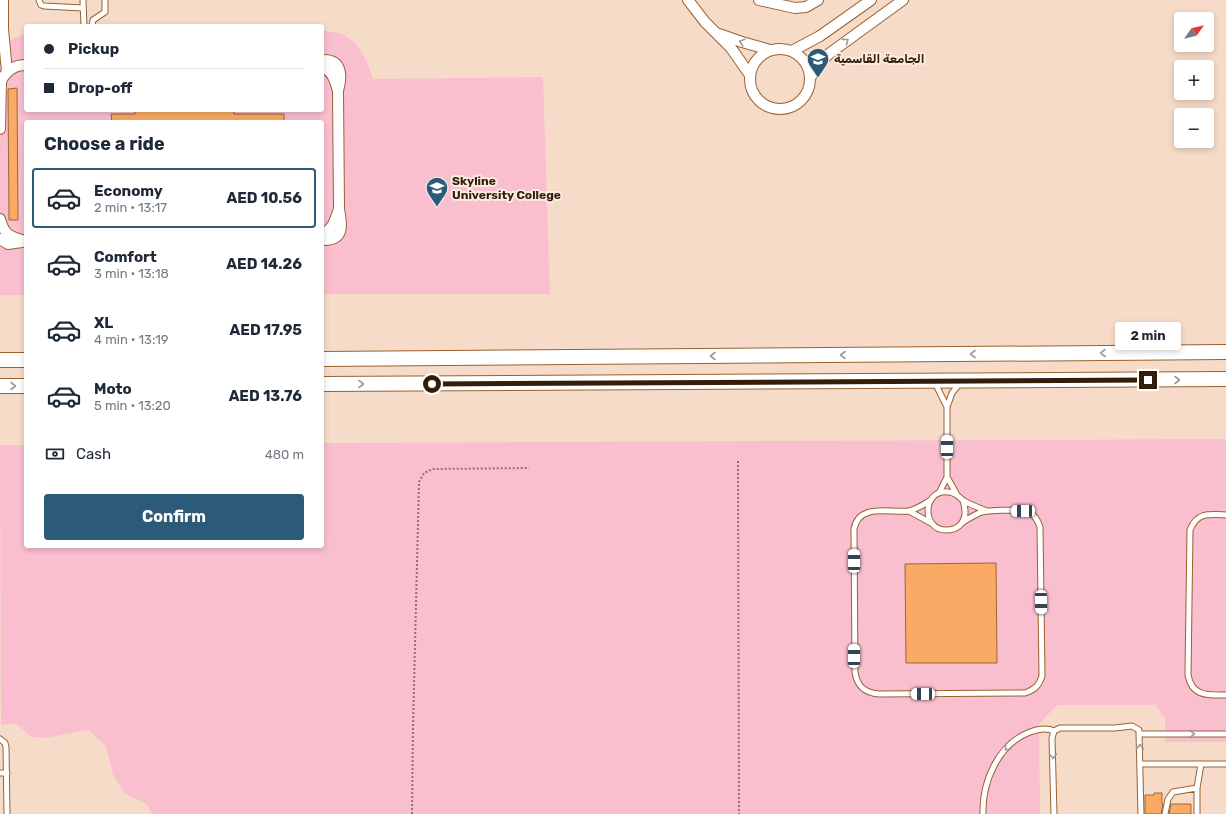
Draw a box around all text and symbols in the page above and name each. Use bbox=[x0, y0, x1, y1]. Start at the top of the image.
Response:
north arrow bbox=[1174, 12, 1214, 52]
map controls bbox=[1174, 12, 1214, 148]
one-way arrow bbox=[739, 38, 746, 47]
one-way arrow bbox=[842, 38, 849, 46]
text: Pickup bbox=[68, 40, 119, 58]
school or university icon: الجامعة القاسمية bbox=[805, 46, 831, 79]
place label: الجامعة القاسمية bbox=[834, 52, 925, 66]
button: + bbox=[1174, 60, 1214, 100]
text: Drop-off bbox=[68, 79, 132, 97]
button: − bbox=[1174, 108, 1214, 148]
text: Choose a ride bbox=[44, 133, 165, 155]
place label: Skyline University College bbox=[452, 174, 561, 202]
school or university icon: Skyline University College bbox=[424, 175, 450, 208]
icon: car bbox=[46, 180, 82, 216]
text: Economy bbox=[94, 182, 163, 200]
text: AED 10.56 bbox=[226, 189, 302, 207]
text: 2 min · 13:17 bbox=[94, 200, 167, 215]
icon: car bbox=[46, 246, 82, 282]
text: Comfort bbox=[94, 248, 157, 266]
text: AED 14.26 bbox=[226, 255, 302, 273]
text: 3 min · 13:18 bbox=[94, 266, 169, 281]
icon: car bbox=[46, 312, 82, 348]
text: XL bbox=[94, 314, 113, 332]
text: AED 17.95 bbox=[230, 321, 302, 339]
callout: 2 min bbox=[1115, 322, 1181, 350]
text: 2 min bbox=[1130, 328, 1166, 343]
text: 4 min · 13:19 bbox=[94, 332, 168, 347]
one-way arrow bbox=[1100, 349, 1106, 357]
one-way arrow bbox=[970, 350, 976, 358]
one-way arrow bbox=[840, 351, 846, 359]
one-way arrow bbox=[710, 352, 716, 360]
route end bbox=[1139, 371, 1157, 389]
route start bbox=[423, 375, 441, 393]
one-way arrow bbox=[1174, 376, 1180, 384]
icon: car bbox=[46, 378, 82, 414]
text: Moto bbox=[94, 380, 132, 398]
one-way arrow bbox=[358, 380, 364, 388]
one-way arrow bbox=[10, 382, 16, 390]
text: AED 13.76 bbox=[229, 387, 302, 405]
text: 5 min · 13:20 bbox=[94, 398, 171, 413]
car bbox=[941, 435, 953, 459]
icon: cash bbox=[44, 443, 66, 465]
text: Cash bbox=[76, 445, 111, 463]
text: 480 m bbox=[265, 447, 304, 462]
button: Confirm bbox=[44, 494, 304, 540]
car bbox=[1011, 505, 1035, 517]
car bbox=[848, 549, 860, 573]
car bbox=[1035, 590, 1047, 614]
car bbox=[848, 644, 860, 668]
car bbox=[911, 688, 935, 700]
one-way arrow bbox=[1189, 730, 1195, 738]
one-way arrow bbox=[1005, 743, 1012, 751]
one-way arrow bbox=[1135, 744, 1144, 750]
one-way arrow bbox=[1049, 753, 1057, 759]

